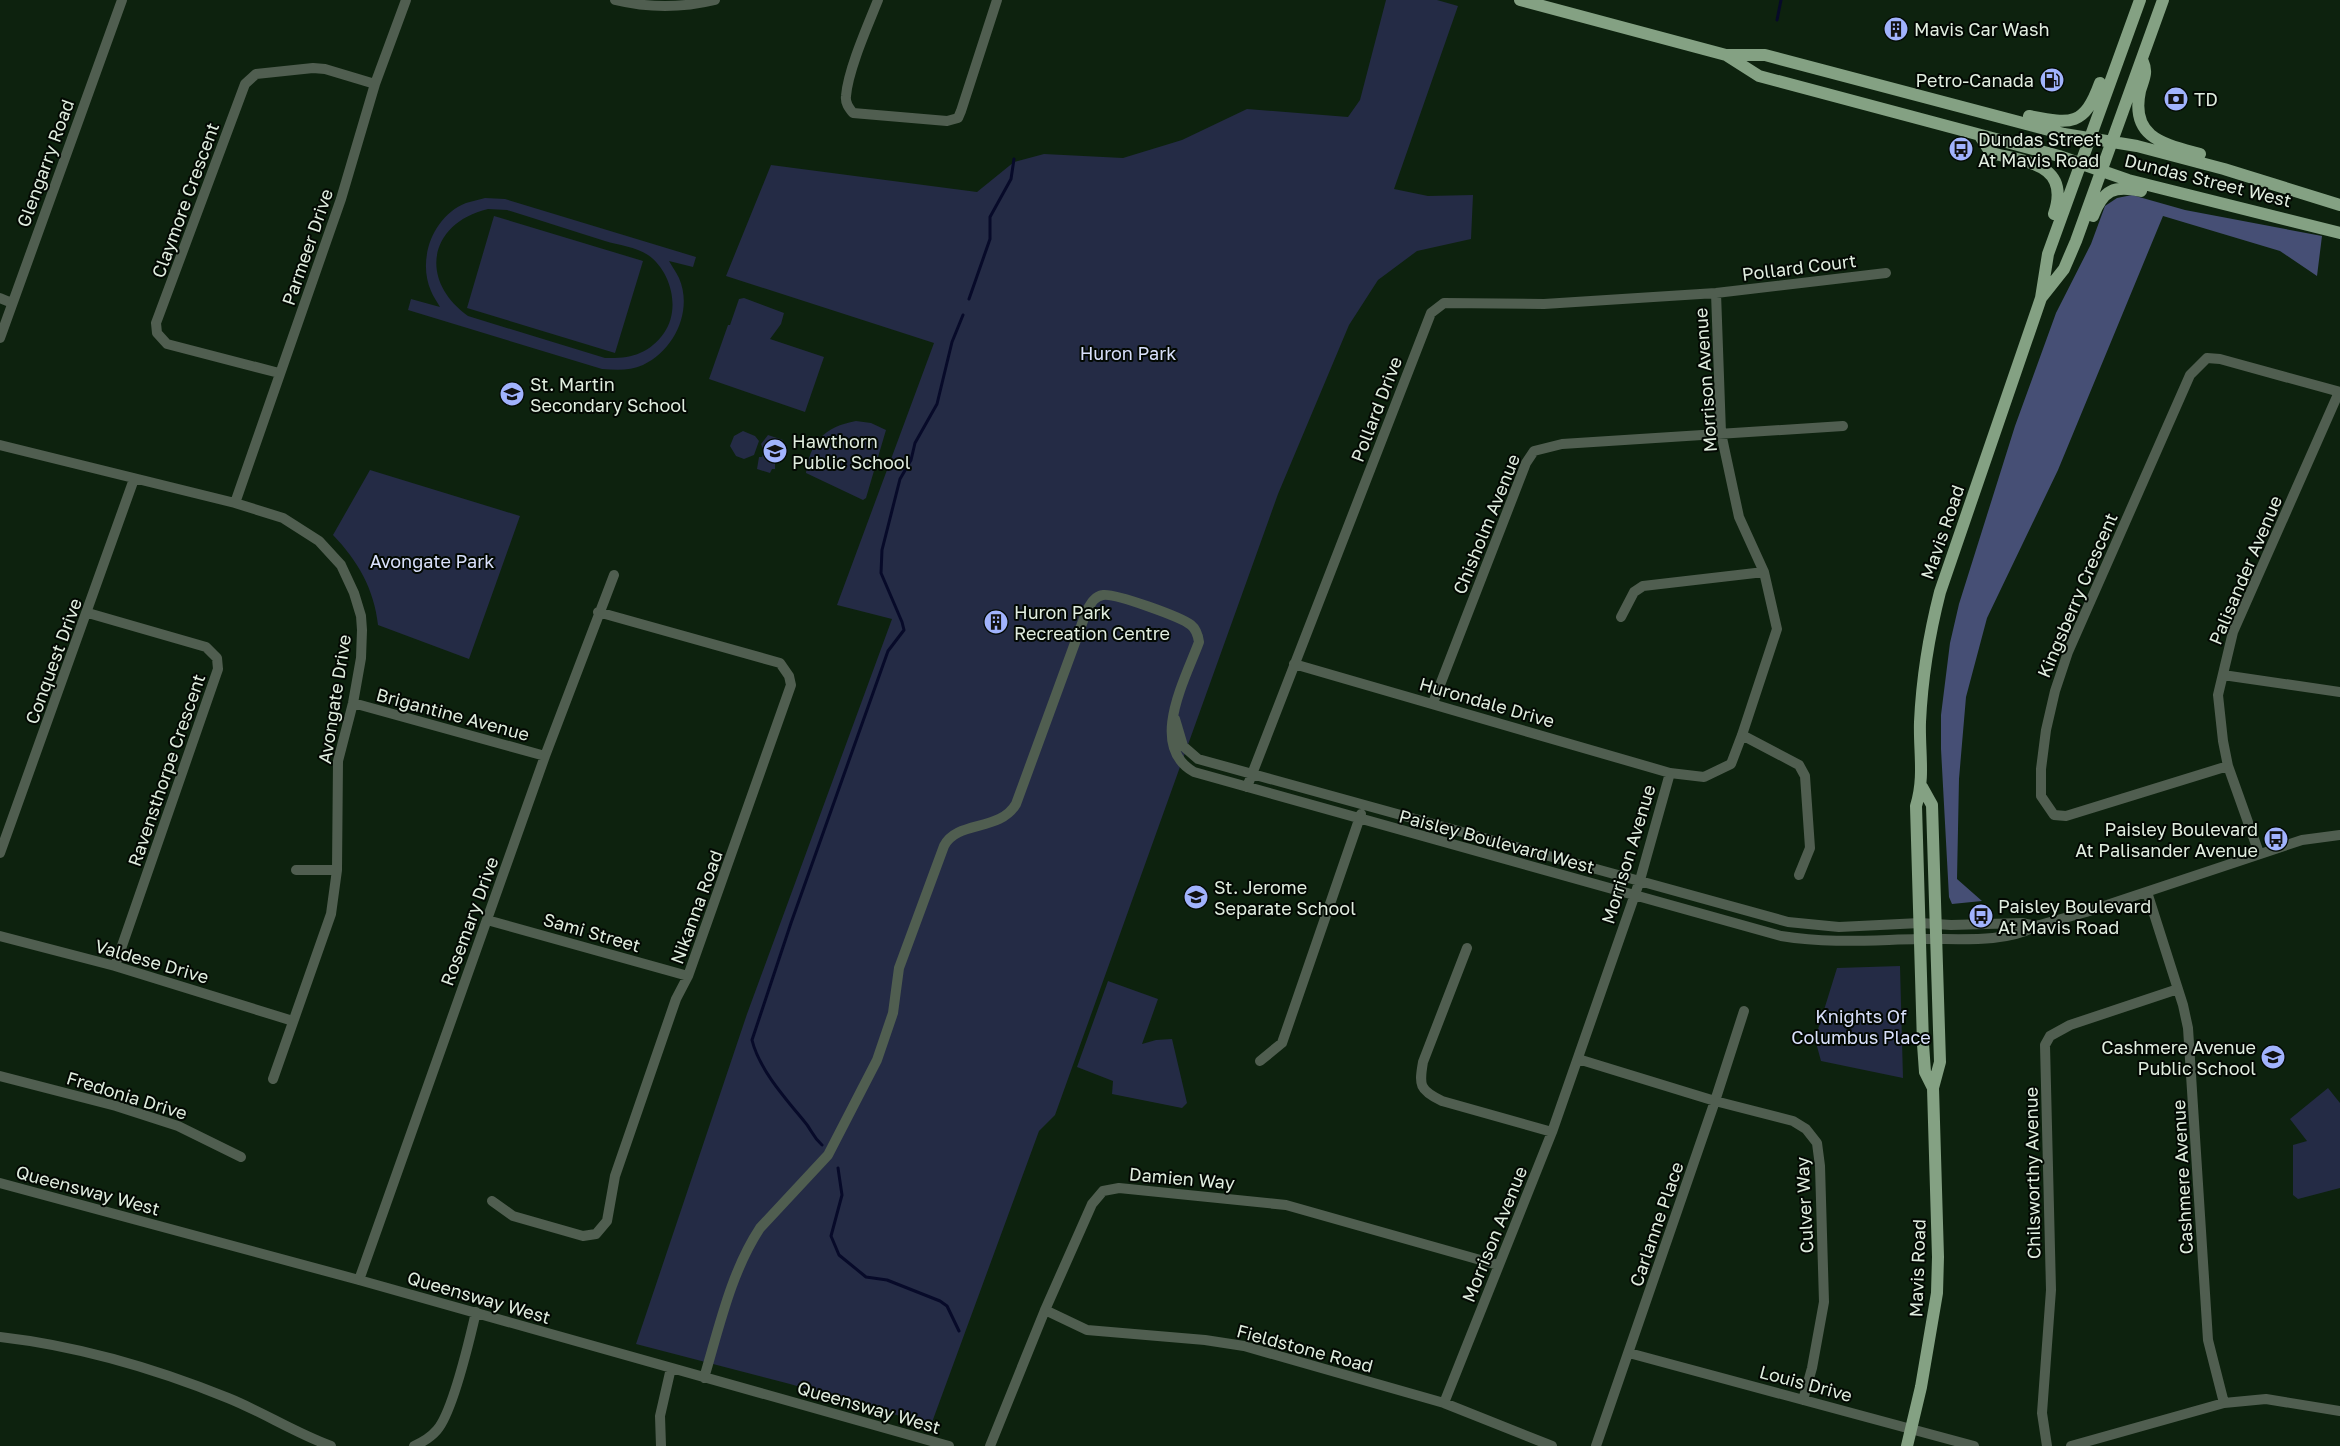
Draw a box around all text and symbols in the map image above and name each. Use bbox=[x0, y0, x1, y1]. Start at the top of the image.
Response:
building icon: Mavis Car Wash bbox=[1883, 16, 1909, 42]
place label: Mavis Car Wash bbox=[1914, 18, 2050, 40]
fuel station icon: Petro-Canada bbox=[2039, 67, 2065, 93]
place label: Petro-Canada bbox=[1915, 69, 2034, 91]
bank icon: TD bbox=[2163, 86, 2189, 112]
place label: TD bbox=[2194, 88, 2218, 110]
street label: Glengarry Road bbox=[12, 96, 78, 230]
street label: Claymore Crescent bbox=[147, 119, 223, 281]
place label: Dundas Street At Mavis Road bbox=[1978, 128, 2101, 171]
bus stop icon: Dundas Street At Mavis Road bbox=[1948, 136, 1974, 162]
street label: Dundas Street West bbox=[2122, 149, 2294, 211]
street label: Parmeer Drive bbox=[277, 186, 337, 308]
street label: Pollard Court bbox=[1741, 249, 1857, 285]
street label: Morrison Avenue bbox=[1689, 307, 1721, 453]
park label: Huron Park bbox=[1080, 342, 1176, 364]
street label: Pollard Drive bbox=[1346, 353, 1406, 465]
place label: St. Martin Secondary School bbox=[530, 373, 687, 416]
school or university icon: St. Martin Secondary School bbox=[499, 381, 525, 407]
place label: Hawthorn Public School bbox=[792, 430, 911, 473]
school or university icon: Hawthorn Public School bbox=[762, 438, 788, 464]
street label: Chisholm Avenue bbox=[1448, 451, 1524, 597]
street label: Mavis Road bbox=[1916, 482, 1968, 582]
street label: Palisander Avenue bbox=[2204, 492, 2286, 648]
street label: Kingsberry Crescent bbox=[2032, 509, 2122, 681]
park label: Avongate Park bbox=[370, 550, 494, 572]
street label: Conquest Drive bbox=[20, 595, 86, 727]
place label: Huron Park Recreation Centre bbox=[1014, 601, 1170, 644]
building icon: Huron Park Recreation Centre bbox=[983, 609, 1009, 635]
street label: Avongate Drive bbox=[313, 633, 355, 765]
street label: Ravensthorpe Crescent bbox=[123, 671, 209, 869]
street label: Hurondale Drive bbox=[1417, 672, 1557, 732]
street label: Brigantine Avenue bbox=[374, 683, 532, 745]
street label: Morrison Avenue bbox=[1596, 782, 1660, 926]
street label: Paisley Boulevard West bbox=[1397, 804, 1597, 878]
place label: Paisley Boulevard At Palisander Avenue bbox=[2075, 818, 2258, 861]
bus stop icon: Paisley Boulevard At Palisander Avenue bbox=[2263, 826, 2289, 852]
street label: Nikanna Road bbox=[665, 847, 727, 967]
street label: Rosemary Drive bbox=[435, 853, 503, 989]
place label: St. Jerome Separate School bbox=[1214, 876, 1356, 919]
school or university icon: St. Jerome Separate School bbox=[1183, 884, 1209, 910]
place label: Paisley Boulevard At Mavis Road bbox=[1998, 895, 2151, 938]
bus stop icon: Paisley Boulevard At Mavis Road bbox=[1968, 903, 1994, 929]
street label: Sami Street bbox=[541, 908, 643, 956]
street label: Valdese Drive bbox=[93, 934, 211, 988]
park label: Knights Of Columbus Place bbox=[1791, 1005, 1931, 1048]
place label: Cashmere Avenue Public School bbox=[2101, 1036, 2256, 1079]
school or university icon: Cashmere Avenue Public School bbox=[2260, 1044, 2286, 1070]
street label: Fredonia Drive bbox=[64, 1066, 190, 1124]
street label: Chilsworthy Avenue bbox=[2020, 1087, 2044, 1259]
street label: Cashmere Avenue bbox=[2167, 1099, 2197, 1255]
street label: Culver Way bbox=[1790, 1156, 1818, 1254]
street label: Carlanne Place bbox=[1624, 1159, 1688, 1289]
street label: Queensway West bbox=[14, 1160, 162, 1220]
street label: Damien Way bbox=[1128, 1162, 1236, 1194]
street label: Morrison Avenue bbox=[1457, 1163, 1531, 1305]
street label: Mavis Road bbox=[1904, 1218, 1930, 1318]
street label: Queensway West bbox=[405, 1266, 553, 1328]
street label: Fieldstone Road bbox=[1234, 1319, 1376, 1377]
street label: Louis Drive bbox=[1757, 1360, 1855, 1406]
street label: Queensway West bbox=[795, 1376, 943, 1438]

